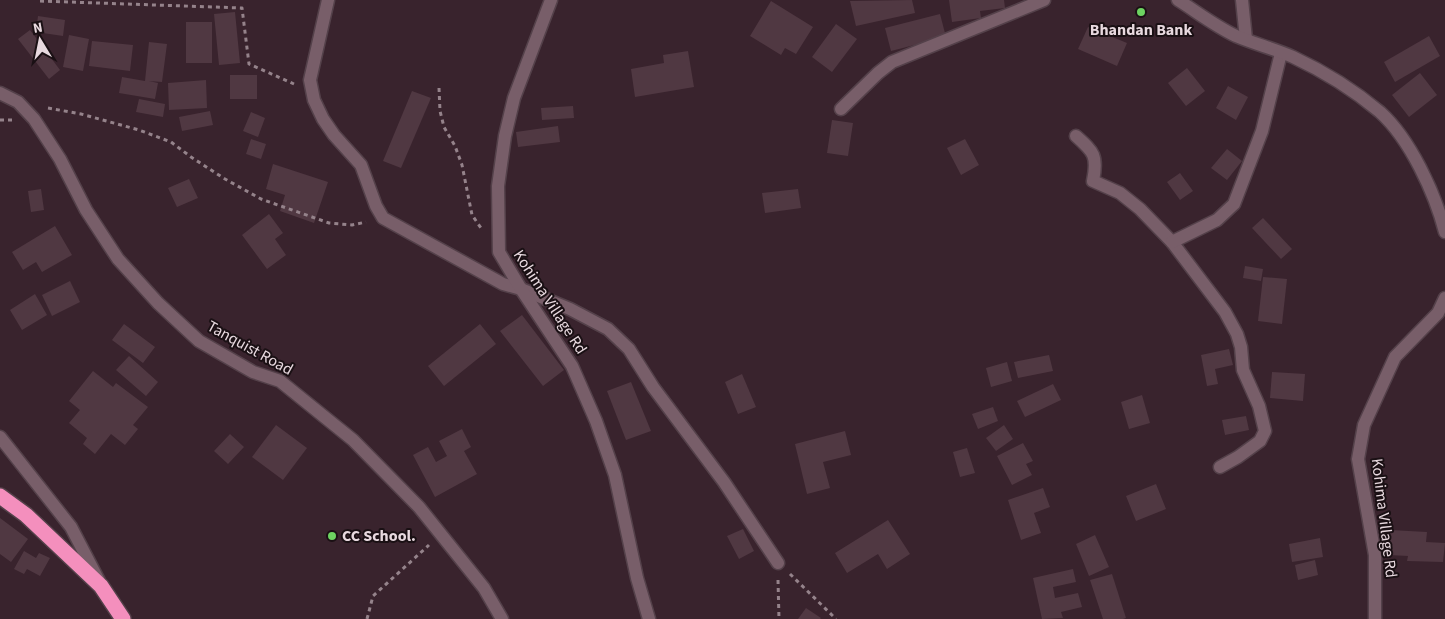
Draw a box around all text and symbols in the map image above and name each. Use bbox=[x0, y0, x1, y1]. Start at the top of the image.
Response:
marker: Bhandan Bank bbox=[1135, 6, 1147, 18]
north arrow bbox=[15, 15, 65, 65]
text: N bbox=[32, 18, 44, 39]
place label: Bhandan Bank bbox=[1090, 19, 1192, 41]
street label: Kohima Village Rd bbox=[508, 246, 592, 358]
street label: Tanquist Road bbox=[203, 315, 297, 381]
street label: Kohima Village Rd bbox=[1366, 457, 1402, 579]
place label: CC School. bbox=[342, 525, 416, 547]
marker: CC School. bbox=[326, 530, 338, 542]

